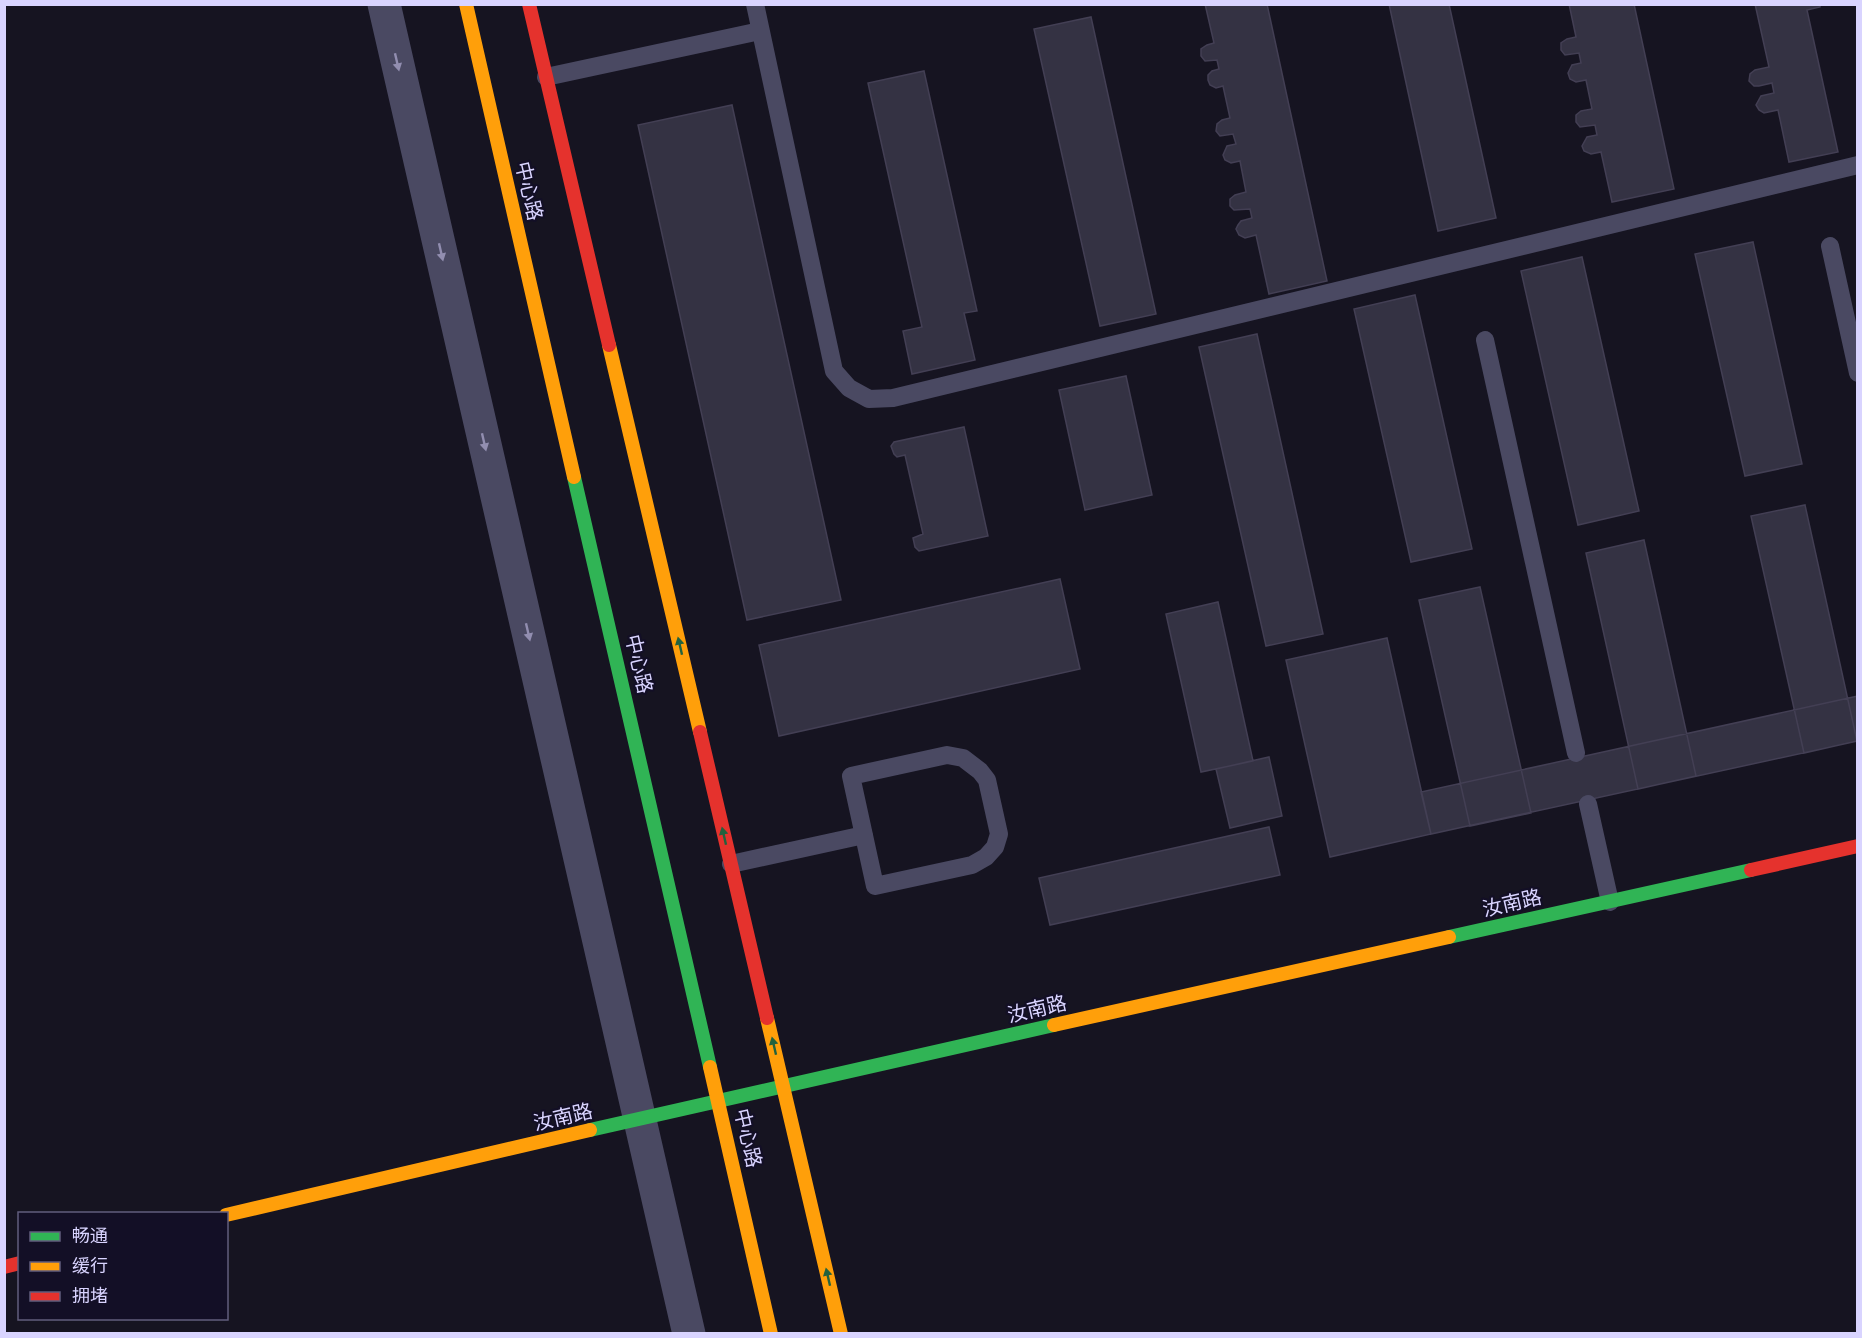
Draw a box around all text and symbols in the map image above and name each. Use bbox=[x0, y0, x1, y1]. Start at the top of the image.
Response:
one-way arrow bbox=[393, 52, 403, 71]
street label: 中心路 bbox=[512, 159, 548, 223]
one-way arrow bbox=[436, 242, 446, 261]
one-way arrow bbox=[480, 432, 490, 451]
one-way arrow bbox=[524, 623, 533, 642]
street label: 中心路 bbox=[622, 632, 658, 696]
one-way arrow bbox=[674, 636, 684, 655]
one-way arrow bbox=[719, 826, 729, 845]
street label: 汝南路 bbox=[1480, 884, 1544, 920]
street label: 汝南路 bbox=[1005, 990, 1069, 1026]
one-way arrow bbox=[768, 1037, 778, 1055]
street label: 汝南路 bbox=[531, 1098, 595, 1134]
street label: 中心路 bbox=[731, 1106, 767, 1170]
legend bbox=[18, 1212, 228, 1320]
text: 畅通 bbox=[72, 1224, 108, 1246]
text: 缓行 bbox=[72, 1254, 108, 1276]
one-way arrow bbox=[822, 1267, 832, 1286]
text: 拥堵 bbox=[72, 1284, 108, 1306]

